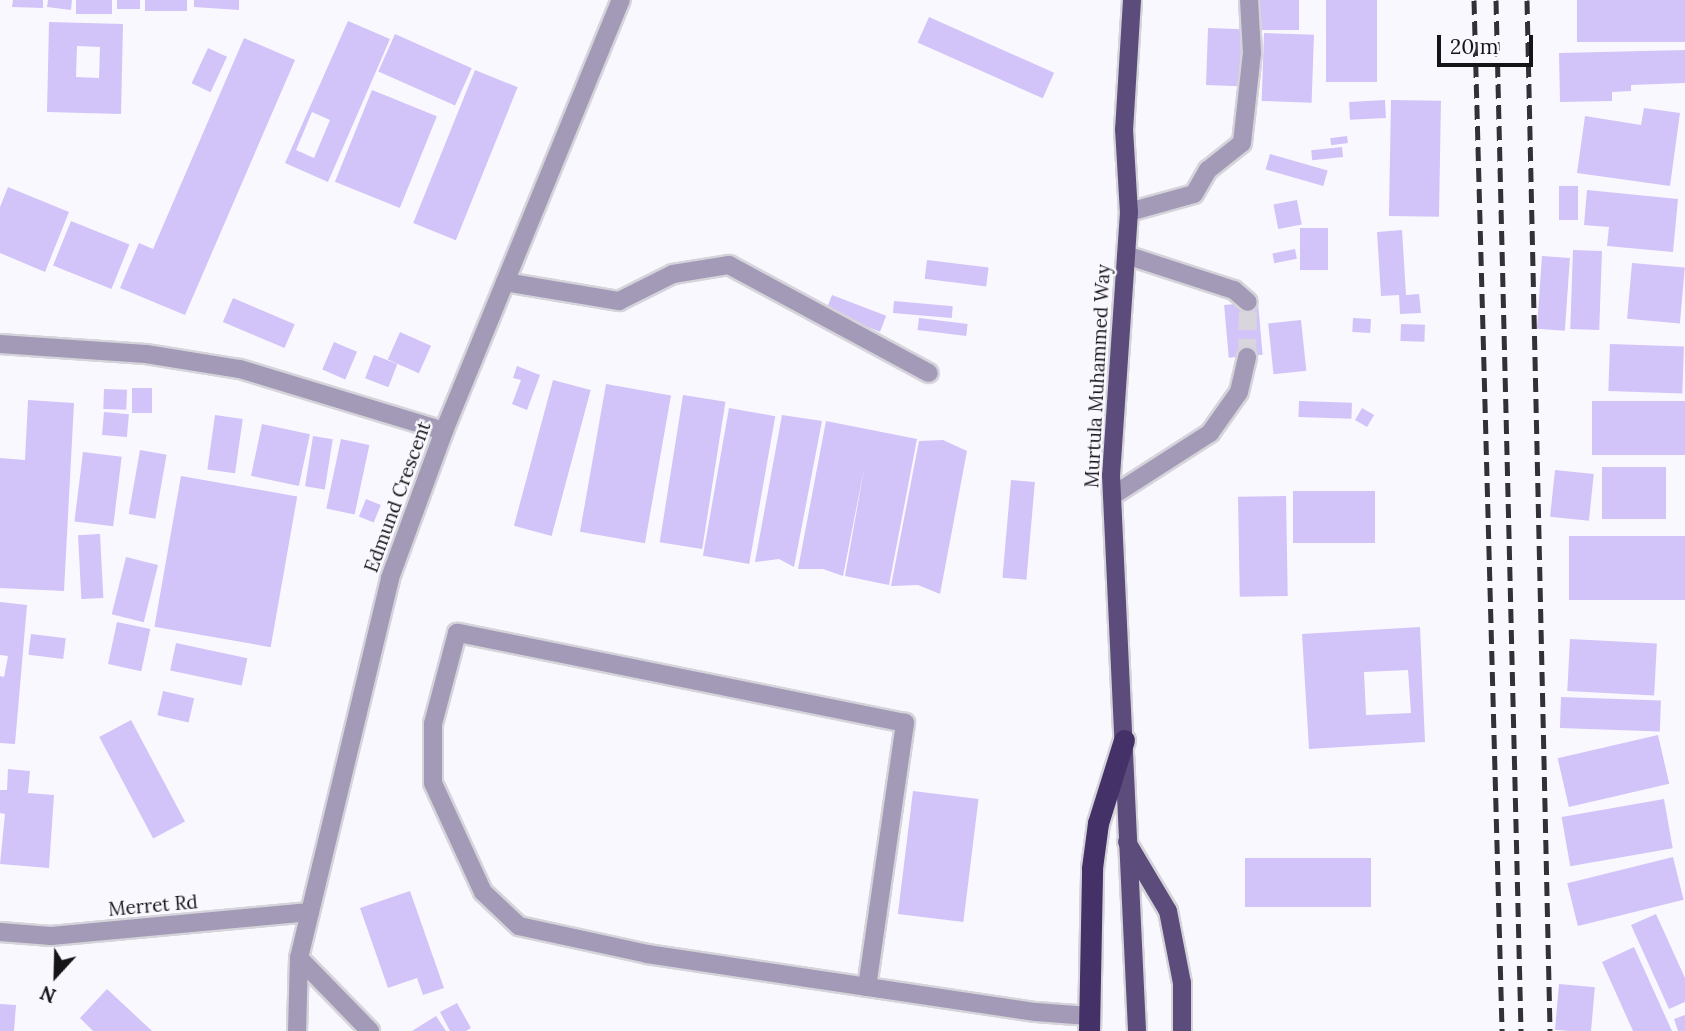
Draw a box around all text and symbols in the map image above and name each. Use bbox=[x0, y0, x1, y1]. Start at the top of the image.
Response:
scale bar bbox=[1440, 21, 1536, 65]
text: 20 m bbox=[1450, 33, 1499, 60]
street label: Murtula Muhammed Way bbox=[1081, 263, 1115, 489]
street label: Edmund Crescent bbox=[360, 418, 436, 576]
street label: Merret Rd bbox=[107, 891, 199, 921]
north arrow bbox=[21, 940, 91, 1010]
text: N bbox=[37, 981, 59, 1008]

